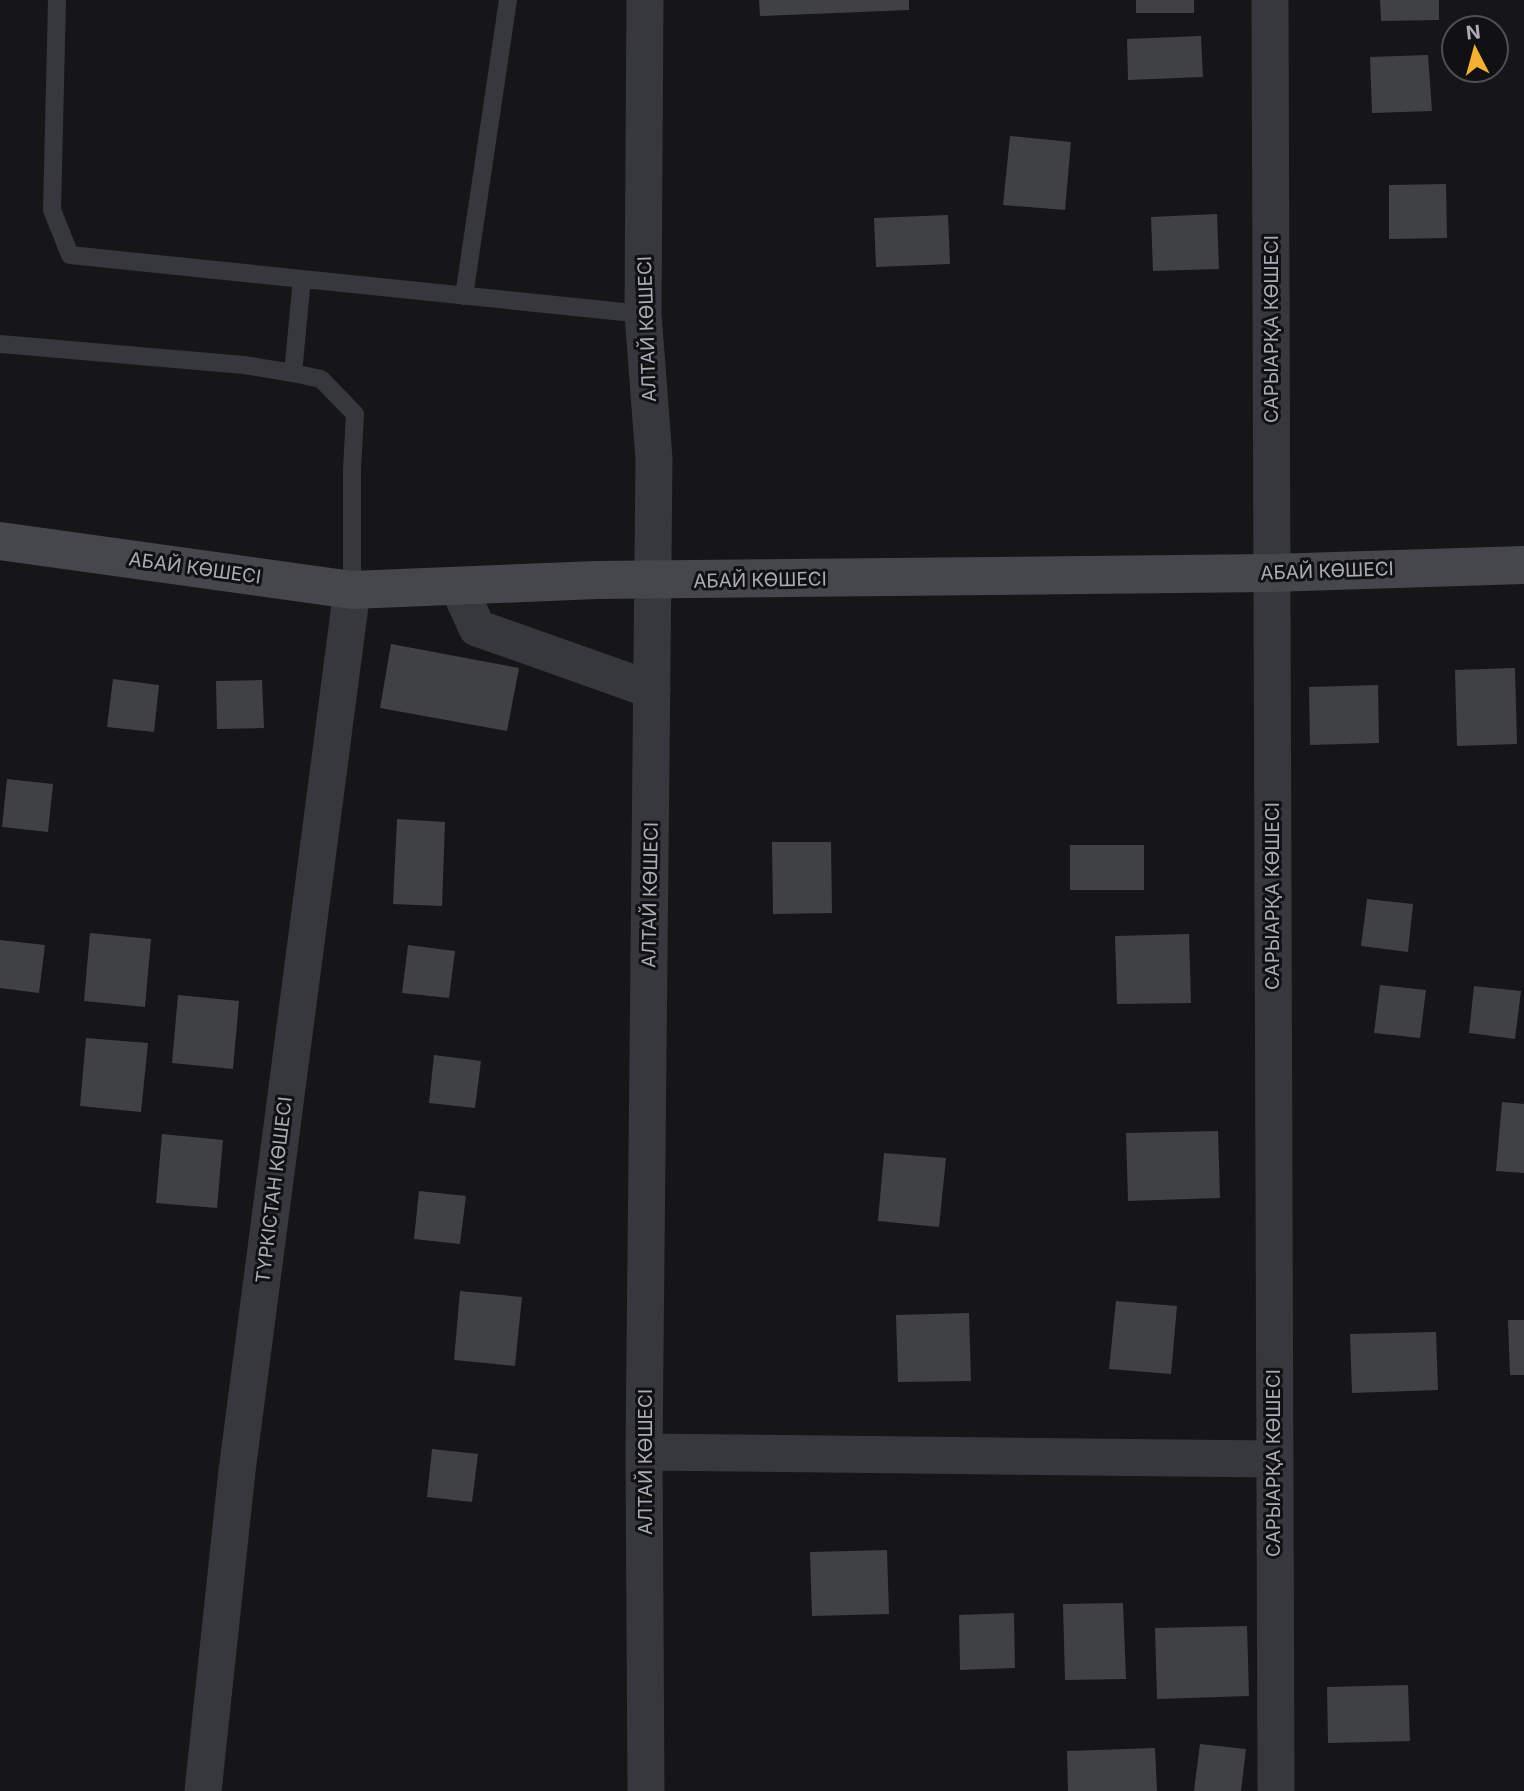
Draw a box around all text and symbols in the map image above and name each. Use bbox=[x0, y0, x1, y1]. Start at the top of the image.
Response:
north arrow bbox=[1440, 14, 1510, 84]
text: N bbox=[1465, 20, 1482, 45]
street label: САРЫАРҚА КӨШЕСІ bbox=[1260, 235, 1283, 423]
street label: АЛТАЙ КӨШЕСІ bbox=[632, 256, 661, 402]
street label: АБАЙ КӨШЕСІ bbox=[127, 546, 263, 589]
street label: АБАЙ КӨШЕСІ bbox=[1260, 556, 1394, 585]
street label: АБАЙ КӨШЕСІ bbox=[693, 566, 827, 593]
street label: САРЫАРҚА КӨШЕСІ bbox=[1261, 802, 1284, 990]
street label: АЛТАЙ КӨШЕСІ bbox=[636, 822, 663, 968]
street label: ТҮРКІСТАН КӨШЕСІ bbox=[251, 1095, 297, 1285]
street label: САРЫАРҚА КӨШЕСІ bbox=[1262, 1369, 1285, 1557]
street label: АЛТАЙ КӨШЕСІ bbox=[633, 1389, 657, 1535]

